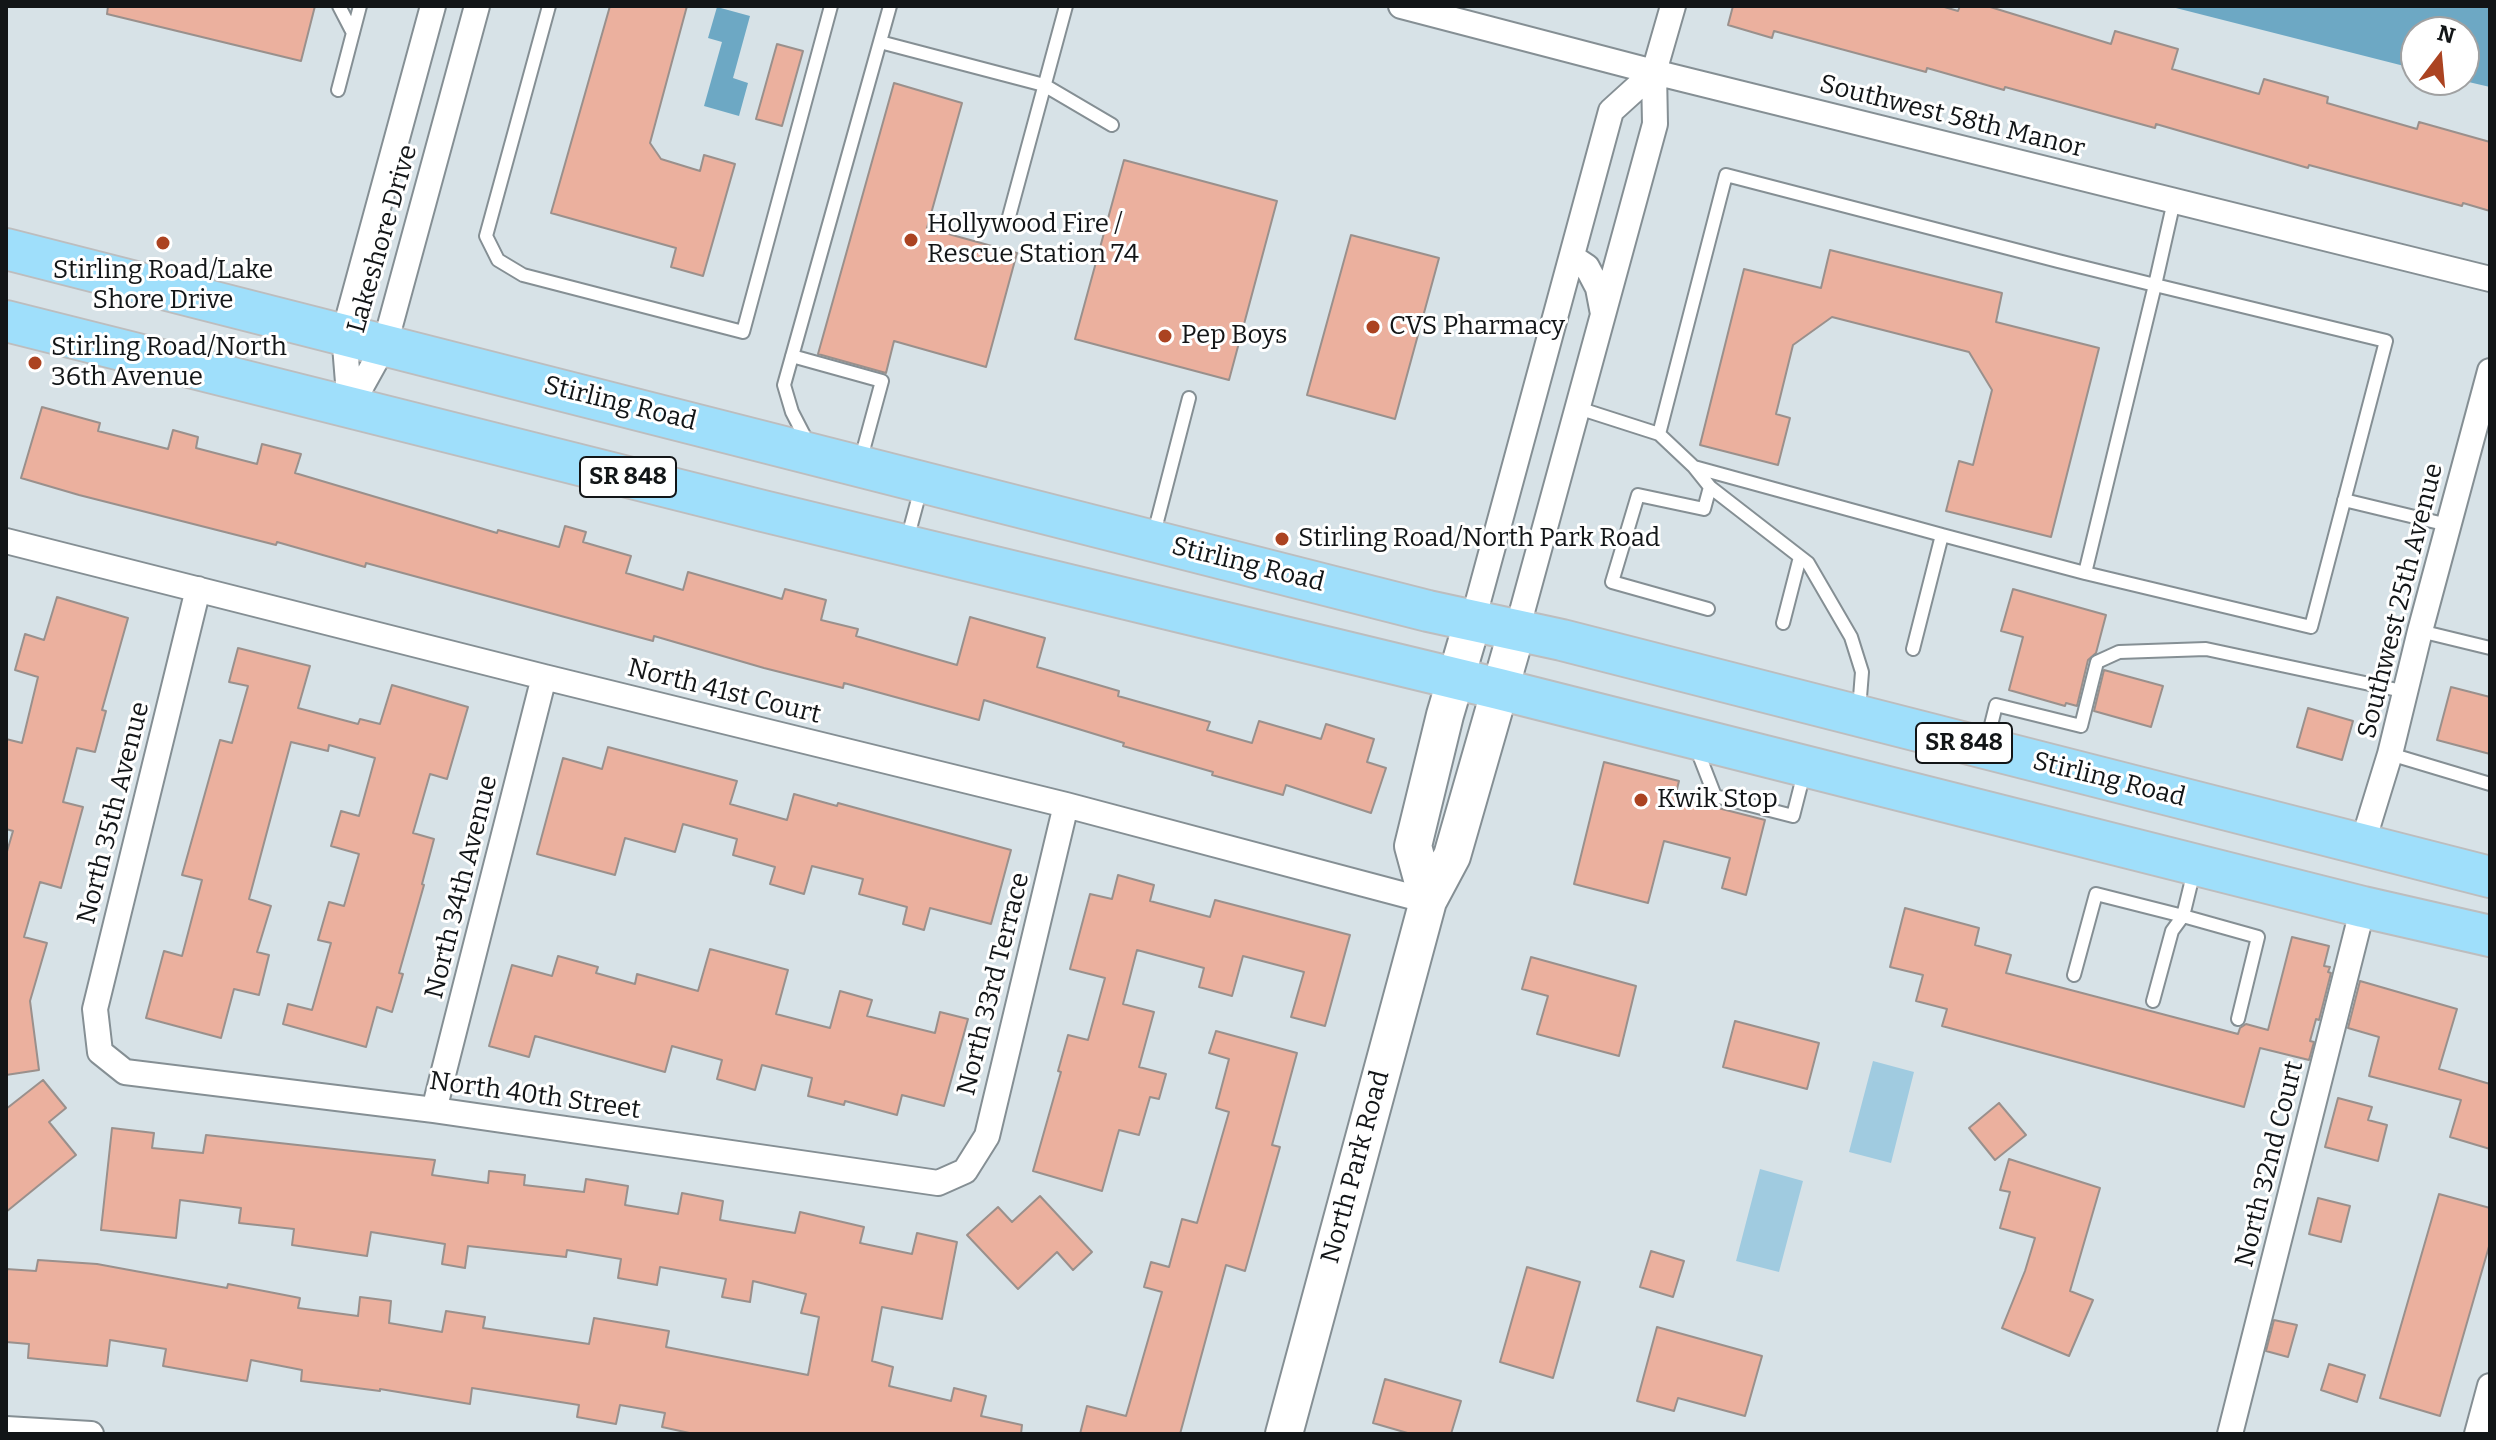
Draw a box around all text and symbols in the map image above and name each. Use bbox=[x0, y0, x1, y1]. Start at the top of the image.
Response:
north arrow bbox=[2400, 16, 2480, 96]
text: N bbox=[2434, 19, 2458, 50]
street label: Southwest 58th Manor bbox=[1816, 69, 2088, 165]
street label: Lakeshore Drive bbox=[341, 141, 425, 337]
place label: Hollywood Fire / Rescue Station 74 bbox=[927, 209, 1139, 270]
marker: Hollywood Fire / Rescue Station 74 bbox=[902, 231, 920, 249]
marker: Stirling Road/Lake Shore Drive bbox=[154, 234, 172, 252]
place label: Stirling Road/Lake Shore Drive bbox=[53, 255, 273, 316]
place label: CVS Pharmacy bbox=[1389, 311, 1565, 343]
marker: CVS Pharmacy bbox=[1364, 318, 1382, 336]
place label: Pep Boys bbox=[1181, 320, 1287, 352]
marker: Pep Boys bbox=[1156, 327, 1174, 345]
place label: Stirling Road/North 36th Avenue bbox=[51, 332, 287, 394]
marker: Stirling Road/North 36th Avenue bbox=[26, 354, 44, 372]
street label: Stirling Road bbox=[541, 370, 699, 438]
road number: SR 848 bbox=[580, 457, 676, 497]
street label: Southwest 25th Avenue bbox=[2352, 460, 2450, 742]
place label: Stirling Road/North Park Road bbox=[1298, 523, 1660, 555]
marker: Stirling Road/North Park Road bbox=[1273, 530, 1291, 548]
street label: Stirling Road bbox=[1169, 531, 1327, 599]
street label: North 41st Court bbox=[624, 653, 824, 731]
street label: North 35th Avenue bbox=[71, 699, 157, 927]
road number: SR 848 bbox=[1916, 723, 2012, 763]
street label: Stirling Road bbox=[2030, 746, 2188, 814]
street label: North 34th Avenue bbox=[419, 772, 505, 1002]
place label: Kwik Stop bbox=[1657, 784, 1778, 816]
marker: Kwik Stop bbox=[1632, 791, 1650, 809]
street label: North 33rd Terrace bbox=[951, 869, 1037, 1099]
street label: North 32nd Court bbox=[2229, 1058, 2311, 1270]
street label: North 40th Street bbox=[427, 1066, 643, 1126]
street label: North Park Road bbox=[1315, 1067, 1397, 1267]

